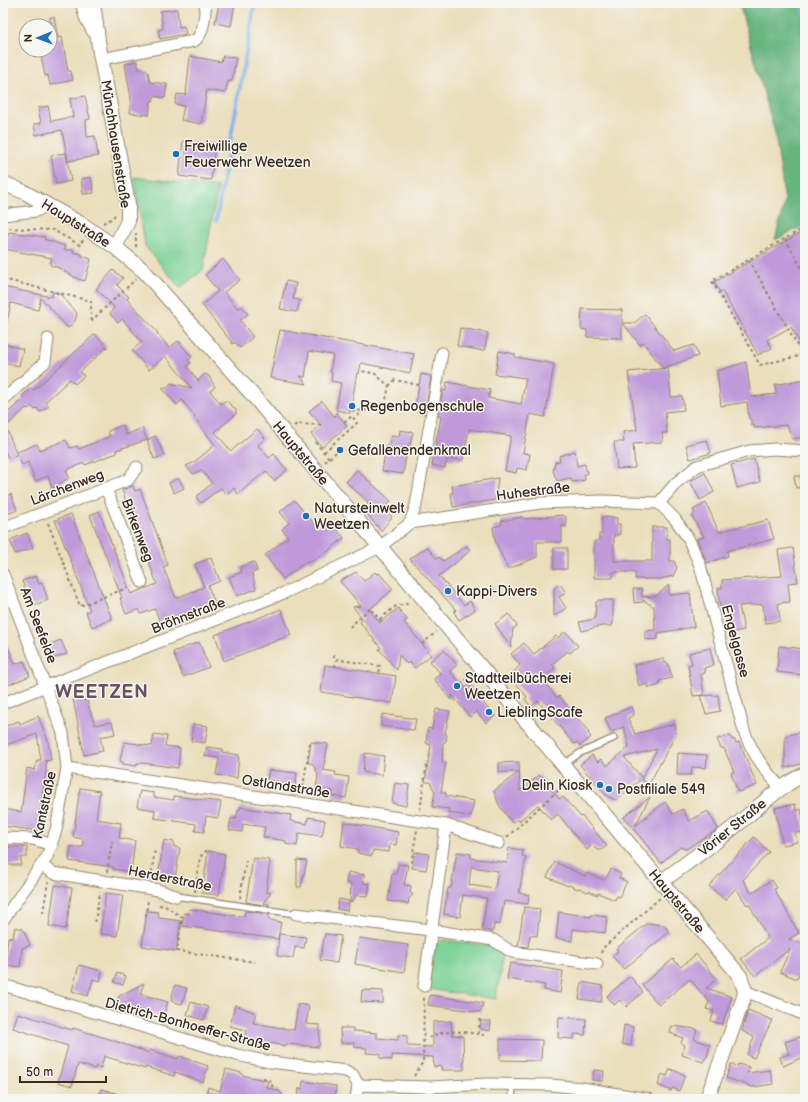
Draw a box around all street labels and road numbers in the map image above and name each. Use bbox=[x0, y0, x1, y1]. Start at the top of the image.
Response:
street label: Münchhausenstraße bbox=[97, 79, 134, 209]
street label: Hauptstraße bbox=[38, 196, 113, 251]
street label: Hauptstraße bbox=[269, 418, 332, 489]
street label: Lärchenweg bbox=[28, 466, 106, 509]
street label: Huhestraße bbox=[495, 479, 571, 504]
street label: Birkenweg bbox=[118, 496, 157, 564]
street label: Am Seefelde bbox=[16, 585, 61, 666]
street label: Bröhnstraße bbox=[149, 594, 228, 637]
street label: Engelgasse bbox=[718, 603, 753, 679]
street label: Kantstraße bbox=[29, 770, 60, 841]
street label: Ostlandstraße bbox=[241, 771, 331, 802]
street label: Vörier Straße bbox=[695, 795, 770, 860]
street label: Herderstraße bbox=[127, 862, 213, 895]
street label: Hauptstraße bbox=[645, 866, 708, 937]
street label: Dietrich-Bonhoeffer-Straße bbox=[103, 994, 273, 1055]

